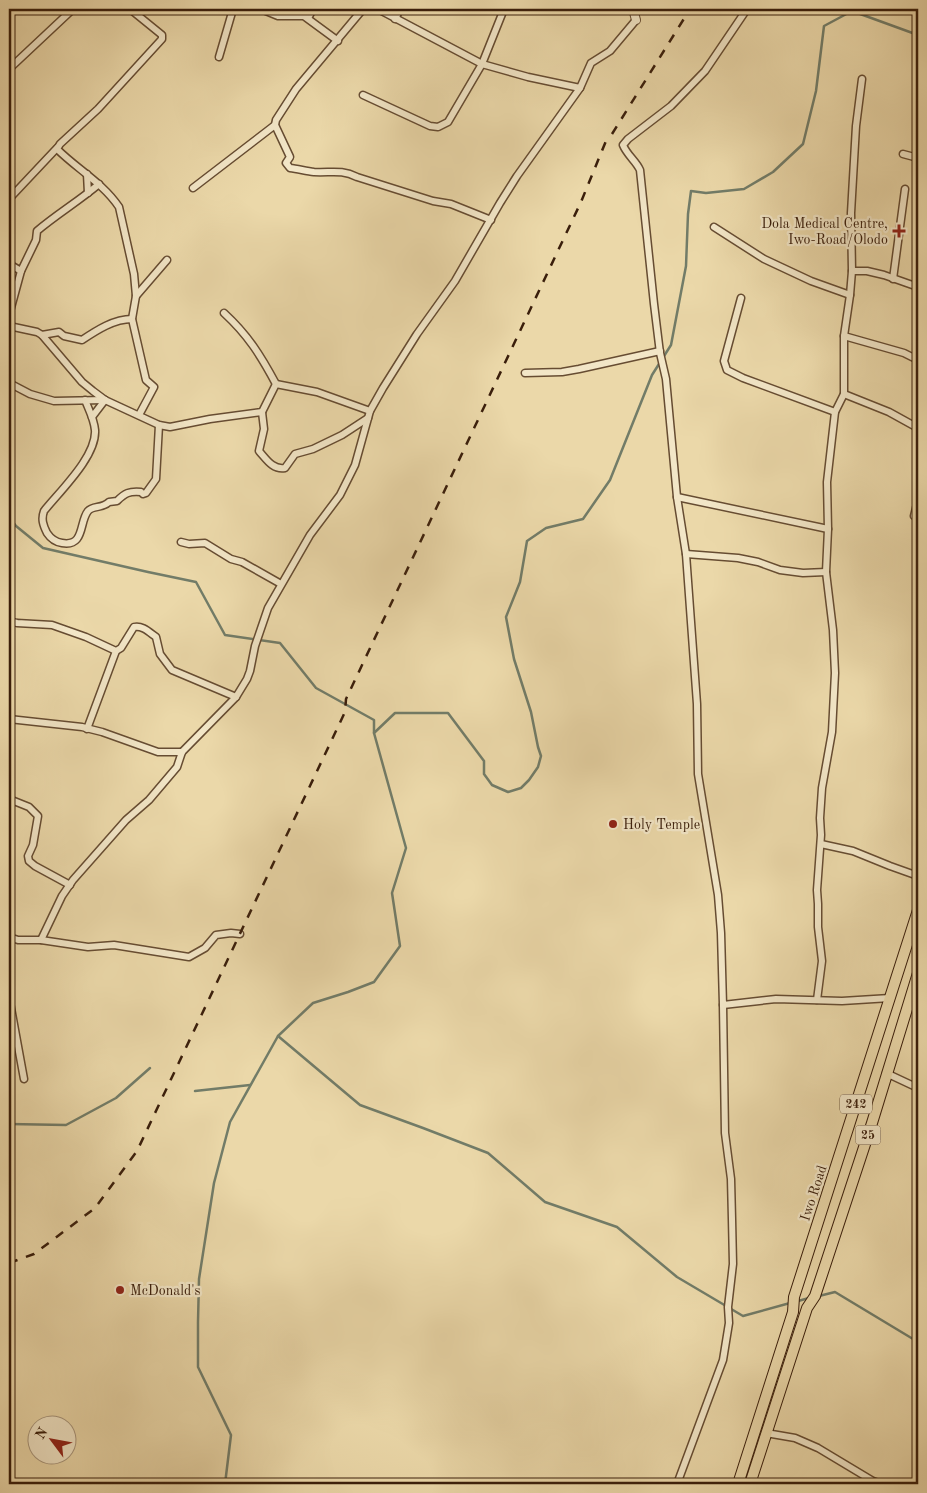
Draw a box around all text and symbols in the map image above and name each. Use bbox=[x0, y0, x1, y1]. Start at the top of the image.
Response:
place label: Dola Medical Centre, Iwo-Road/Olodo bbox=[761, 217, 888, 247]
marker: Dola Medical Centre, Iwo-Road/Olodo bbox=[892, 224, 906, 238]
marker: Holy Temple bbox=[607, 818, 619, 830]
place label: Holy Temple bbox=[623, 818, 700, 832]
road number: 242 bbox=[840, 1094, 872, 1114]
road number: 25 bbox=[856, 1126, 880, 1144]
street label: Iwo Road bbox=[798, 1164, 830, 1223]
marker: McDonald's bbox=[114, 1284, 126, 1296]
place label: McDonald's bbox=[130, 1284, 201, 1298]
north arrow bbox=[28, 1416, 78, 1466]
text: N bbox=[33, 1425, 51, 1442]

